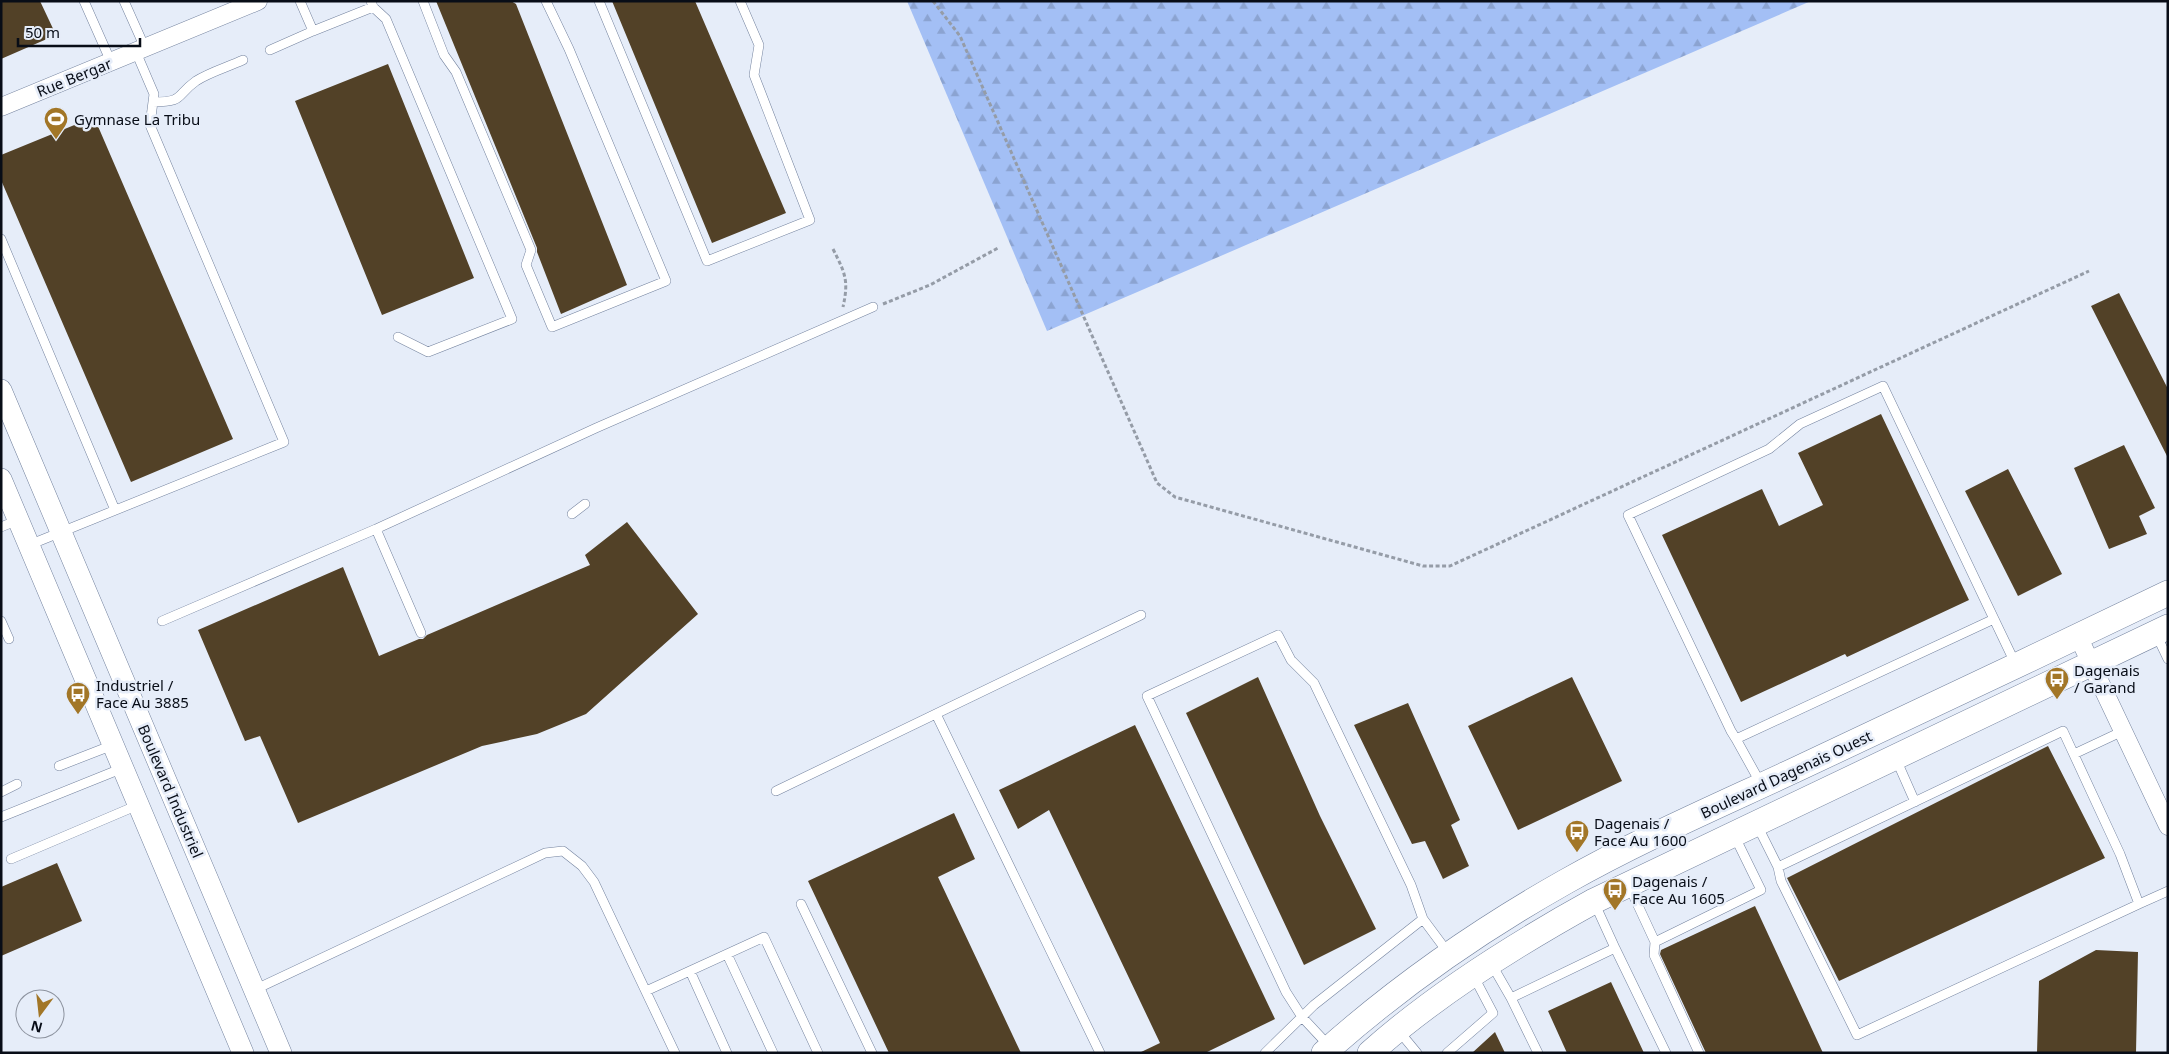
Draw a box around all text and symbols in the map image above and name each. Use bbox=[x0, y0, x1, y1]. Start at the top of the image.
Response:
scale bar bbox=[18, 15, 140, 47]
text: 50 m bbox=[25, 22, 60, 42]
street label: Rue Bergar bbox=[34, 53, 114, 101]
sports icon: Gymnase La Tribu bbox=[43, 106, 69, 140]
place label: Gymnase La Tribu bbox=[74, 109, 200, 129]
place label: Dagenais / Garand bbox=[2074, 660, 2140, 697]
bus stop icon: Dagenais / Garand bbox=[2044, 666, 2070, 700]
place label: Industriel / Face Au 3885 bbox=[96, 675, 189, 712]
bus stop icon: Industriel / Face Au 3885 bbox=[65, 681, 91, 715]
street label: Boulevard Industriel bbox=[134, 721, 208, 861]
street label: Boulevard Dagenais Ouest bbox=[1697, 725, 1875, 823]
place label: Dagenais / Face Au 1600 bbox=[1594, 813, 1687, 850]
bus stop icon: Dagenais / Face Au 1600 bbox=[1564, 819, 1590, 853]
place label: Dagenais / Face Au 1605 bbox=[1632, 871, 1725, 908]
bus stop icon: Dagenais / Face Au 1605 bbox=[1602, 877, 1628, 911]
north arrow bbox=[15, 989, 65, 1039]
text: N bbox=[29, 1016, 44, 1038]

